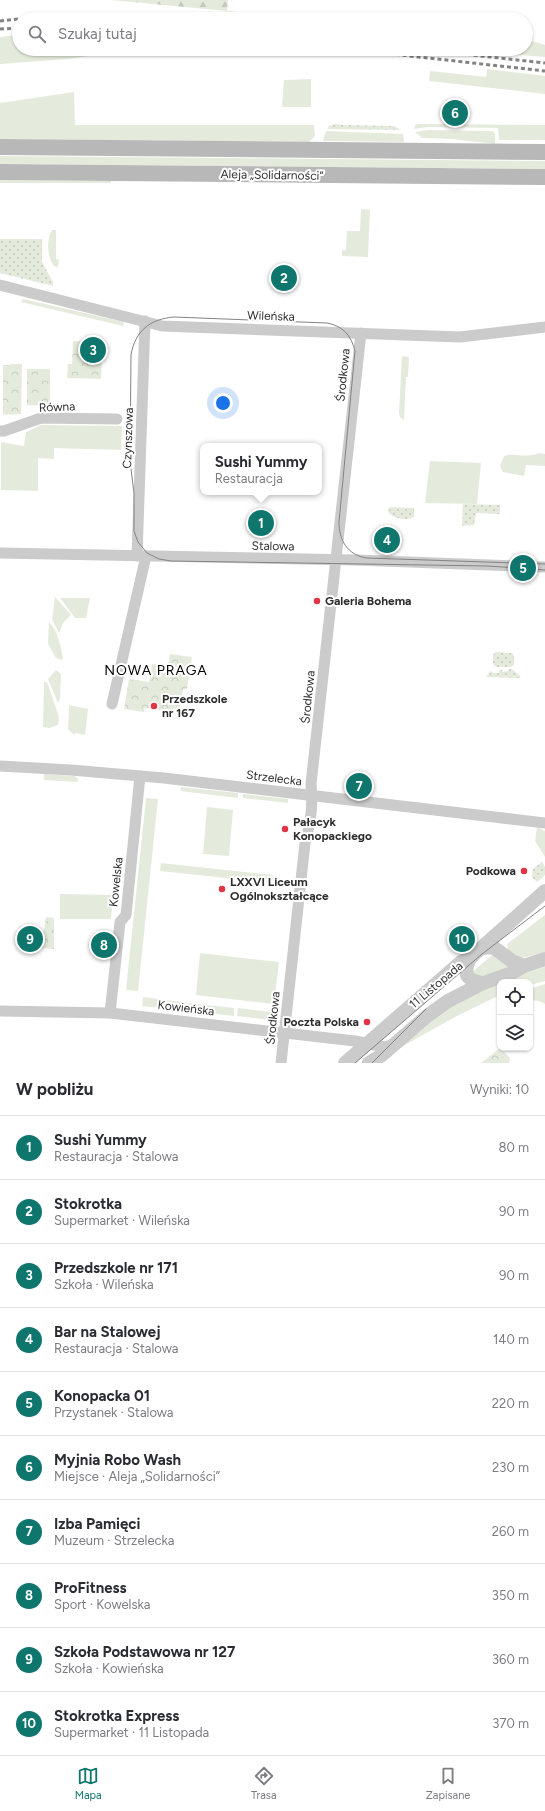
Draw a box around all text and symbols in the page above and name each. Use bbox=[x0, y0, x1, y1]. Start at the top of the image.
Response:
search box bbox=[12, 12, 533, 56]
icon: search bbox=[26, 23, 48, 45]
text: Szukaj tutaj bbox=[58, 25, 137, 43]
pin: 6 bbox=[442, 98, 468, 128]
street label: Aleja „Solidarności” bbox=[220, 167, 324, 183]
pin: 2 bbox=[271, 263, 297, 293]
street label: Wileńska bbox=[247, 308, 295, 324]
pin: 3 bbox=[80, 335, 106, 365]
street label: Środkowa bbox=[333, 348, 353, 402]
your location bbox=[213, 393, 233, 413]
street label: Równa bbox=[38, 399, 76, 415]
street label: Czynszowa bbox=[120, 407, 136, 469]
popup bbox=[200, 443, 322, 495]
text: Sushi Yummy bbox=[215, 453, 307, 471]
text: Restauracja bbox=[215, 471, 283, 486]
pin: 1 bbox=[248, 508, 274, 538]
pin: 4 bbox=[374, 525, 400, 555]
street label: Stalowa bbox=[251, 539, 295, 553]
pin: 5 bbox=[510, 553, 536, 583]
place label: Galeria Bohema bbox=[325, 594, 412, 608]
marker: Galeria Bohema bbox=[312, 596, 322, 606]
district label: NOWA PRAGA bbox=[104, 662, 208, 679]
street label: Środkowa bbox=[298, 670, 318, 724]
place label: Przedszkole nr 167 bbox=[162, 692, 228, 720]
marker: Przedszkole nr 167 bbox=[149, 701, 159, 711]
street label: Strzelecka bbox=[245, 768, 303, 788]
pin: 7 bbox=[346, 771, 372, 801]
place label: Pałacyk Konopackiego bbox=[293, 815, 372, 843]
marker: Pałacyk Konopackiego bbox=[280, 824, 290, 834]
street label: Kowelska bbox=[106, 856, 126, 908]
place label: Podkowa bbox=[466, 864, 516, 878]
marker: Podkowa bbox=[519, 866, 529, 876]
place label: LXXVI Liceum Ogólnokształcące bbox=[230, 875, 329, 903]
marker: LXXVI Liceum Ogólnokształcące bbox=[217, 884, 227, 894]
pin: 9 bbox=[17, 924, 43, 954]
pin: 10 bbox=[449, 924, 475, 954]
pin: 8 bbox=[91, 930, 117, 960]
street label: 11 Listopada bbox=[406, 959, 466, 1011]
map controls bbox=[497, 979, 533, 1051]
button: locate bbox=[497, 979, 533, 1015]
street label: Środkowa bbox=[263, 991, 283, 1045]
street label: Kowieńska bbox=[157, 998, 215, 1018]
place label: Poczta Polska bbox=[283, 1015, 359, 1029]
button: layers bbox=[497, 1015, 533, 1051]
marker: Poczta Polska bbox=[362, 1017, 372, 1027]
text: W pobliżu bbox=[16, 1079, 93, 1099]
text: Wyniki: 10 bbox=[470, 1082, 529, 1097]
text: Sushi Yummy bbox=[54, 1131, 147, 1149]
text: 1 bbox=[26, 1140, 32, 1155]
text: 80 m bbox=[498, 1140, 529, 1155]
text: Restauracja · Stalowa bbox=[54, 1149, 178, 1164]
text: Stokrotka bbox=[54, 1195, 122, 1213]
text: 2 bbox=[25, 1204, 33, 1219]
text: 90 m bbox=[499, 1204, 529, 1219]
text: Supermarket · Wileńska bbox=[54, 1213, 190, 1228]
text: Przedszkole nr 171 bbox=[54, 1259, 178, 1277]
text: 3 bbox=[25, 1268, 33, 1283]
text: 90 m bbox=[499, 1268, 529, 1283]
text: Szkoła · Wileńska bbox=[54, 1277, 154, 1292]
text: Bar na Stalowej bbox=[54, 1323, 161, 1341]
text: 4 bbox=[25, 1332, 33, 1347]
text: 140 m bbox=[493, 1332, 529, 1347]
text: Restauracja · Stalowa bbox=[54, 1341, 178, 1356]
text: Konopacka 01 bbox=[54, 1387, 150, 1405]
text: 5 bbox=[25, 1396, 33, 1411]
text: 220 m bbox=[492, 1396, 529, 1411]
text: Przystanek · Stalowa bbox=[54, 1405, 173, 1420]
text: Myjnia Robo Wash bbox=[54, 1451, 181, 1469]
text: 6 bbox=[25, 1460, 33, 1475]
text: 230 m bbox=[492, 1460, 529, 1475]
text: Miejsce · Aleja „Solidarności” bbox=[54, 1469, 220, 1484]
text: Izba Pamięci bbox=[54, 1515, 140, 1533]
text: 7 bbox=[25, 1524, 33, 1539]
text: 260 m bbox=[492, 1524, 529, 1539]
text: Muzeum · Strzelecka bbox=[54, 1533, 174, 1548]
text: ProFitness bbox=[54, 1579, 126, 1597]
text: 8 bbox=[25, 1588, 33, 1603]
text: 350 m bbox=[492, 1588, 529, 1603]
text: Sport · Kowelska bbox=[54, 1597, 150, 1612]
text: Szkoła Podstawowa nr 127 bbox=[54, 1643, 235, 1661]
text: 9 bbox=[25, 1652, 33, 1667]
text: 360 m bbox=[492, 1652, 529, 1667]
text: Szkoła · Kowieńska bbox=[54, 1661, 164, 1676]
text: Stokrotka Express bbox=[54, 1707, 179, 1725]
text: 10 bbox=[22, 1716, 36, 1731]
text: 370 m bbox=[492, 1716, 529, 1731]
text: Supermarket · 11 Listopada bbox=[54, 1725, 209, 1740]
tab: Mapa bbox=[75, 1765, 102, 1802]
tab: Trasa bbox=[251, 1765, 277, 1802]
tab: Zapisane bbox=[426, 1765, 470, 1802]

